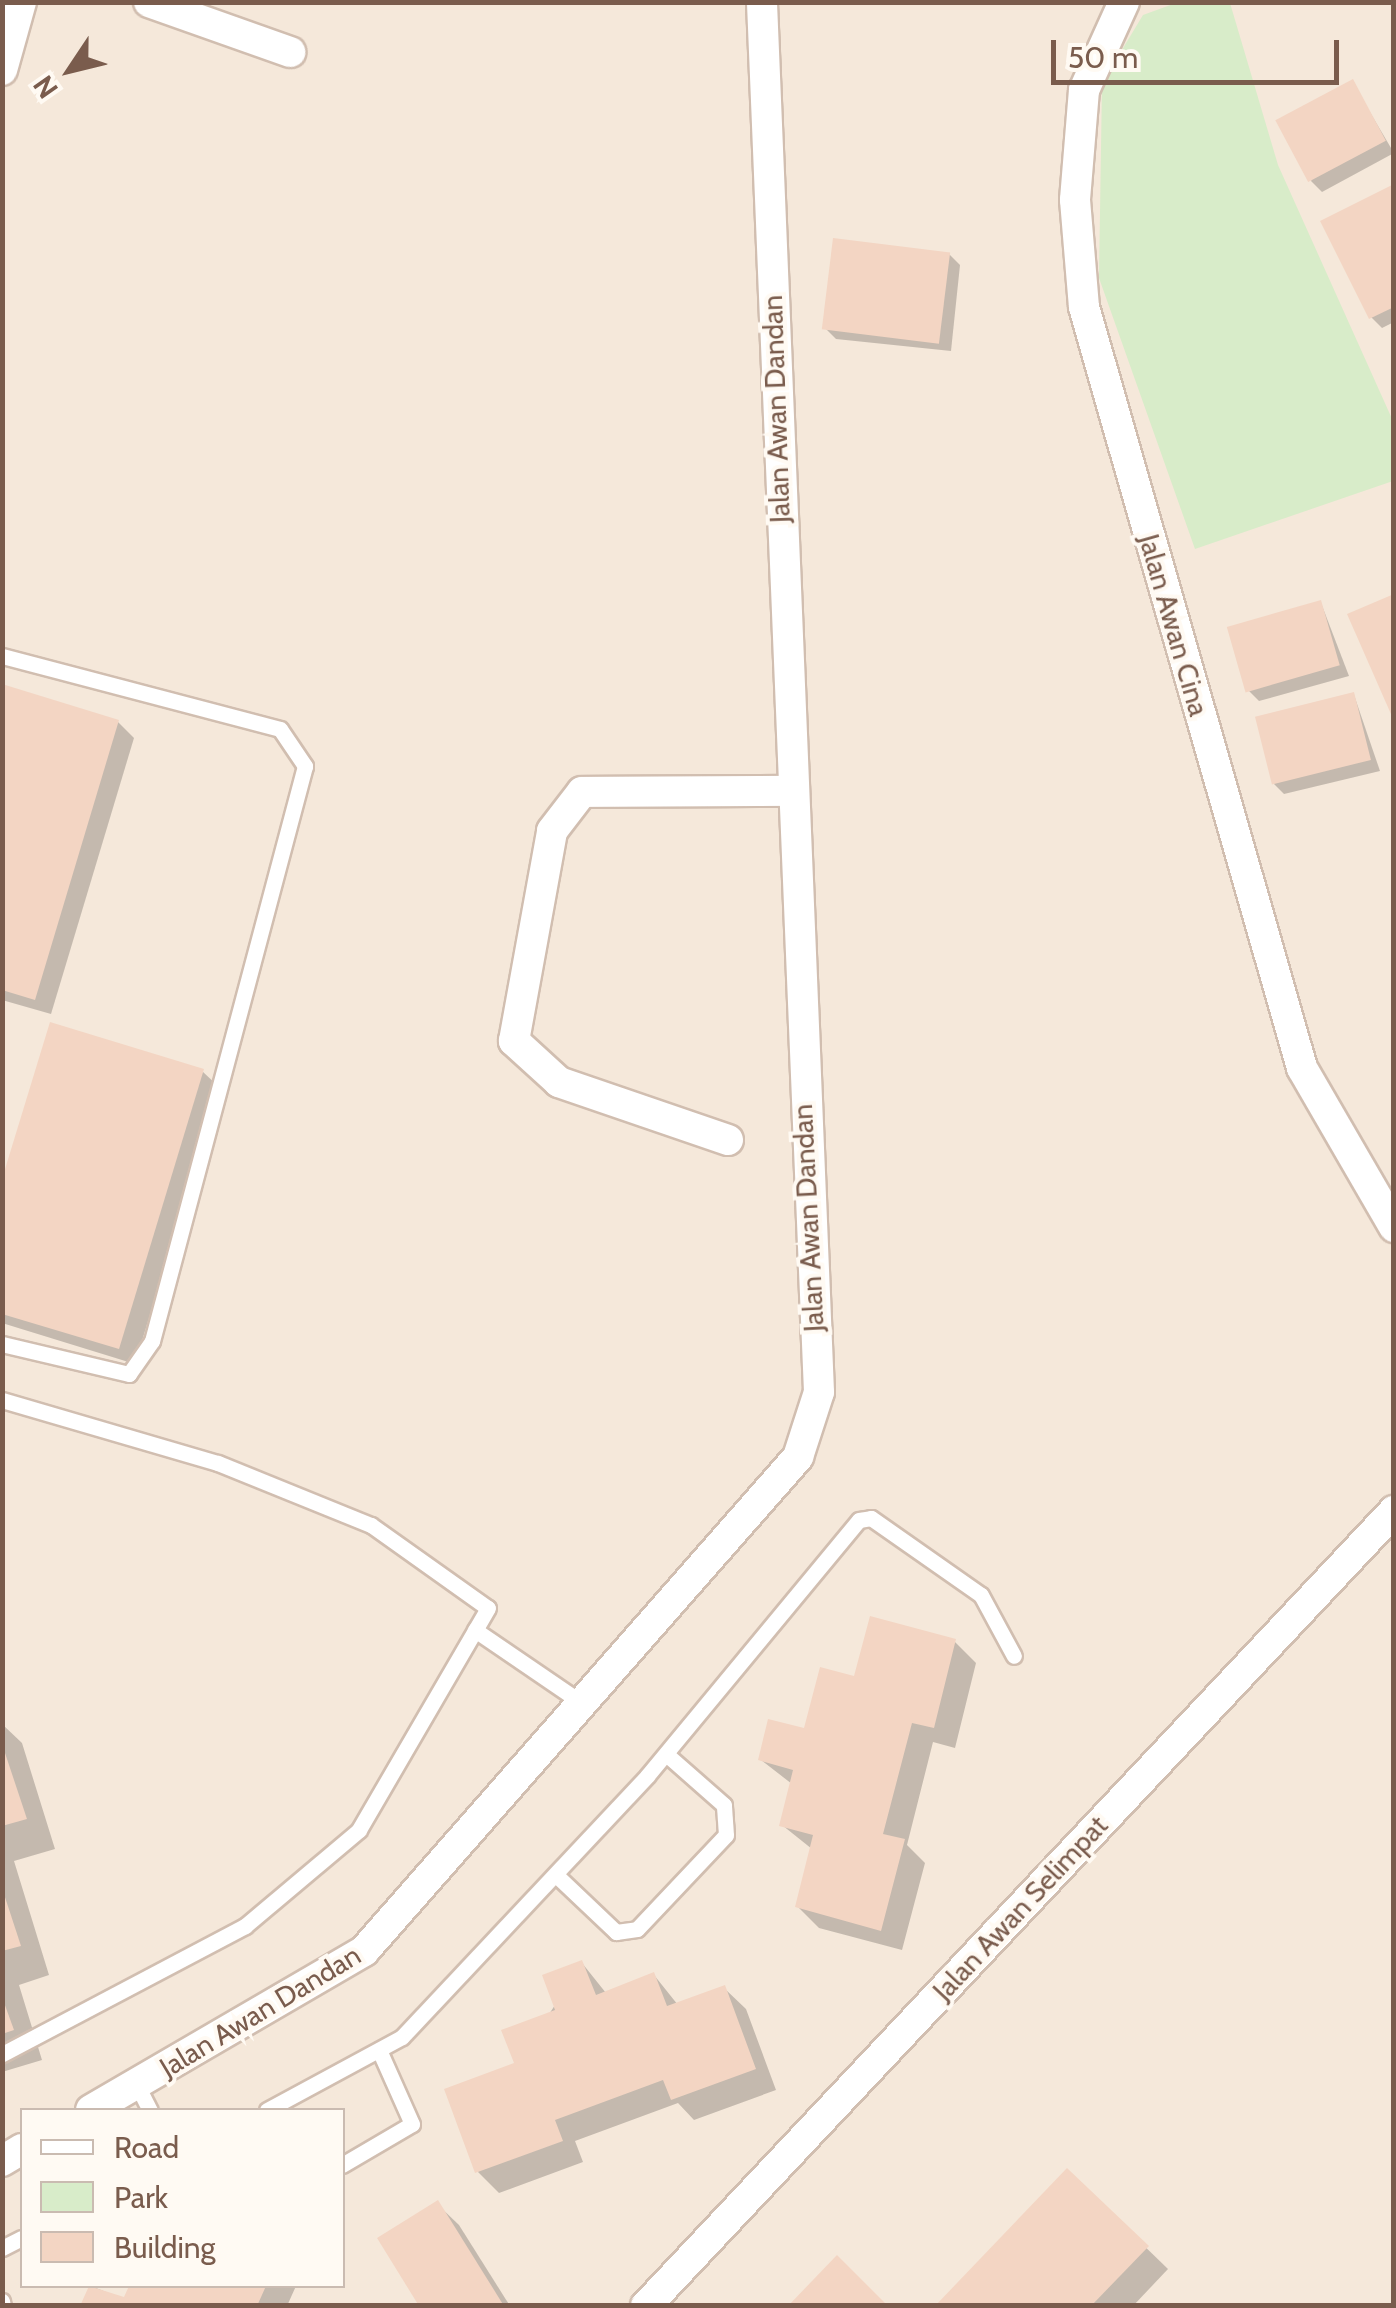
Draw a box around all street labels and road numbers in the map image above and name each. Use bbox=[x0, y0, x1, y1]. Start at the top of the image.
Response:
street label: Jalan Awan Dandan bbox=[755, 294, 797, 524]
street label: Jalan Awan Cina bbox=[1132, 530, 1216, 720]
street label: Jalan Awan Dandan bbox=[785, 1103, 831, 1333]
street label: Jalan Awan Selimpat bbox=[926, 1809, 1114, 2007]
street label: Jalan Awan Dandan bbox=[154, 1938, 366, 2084]

